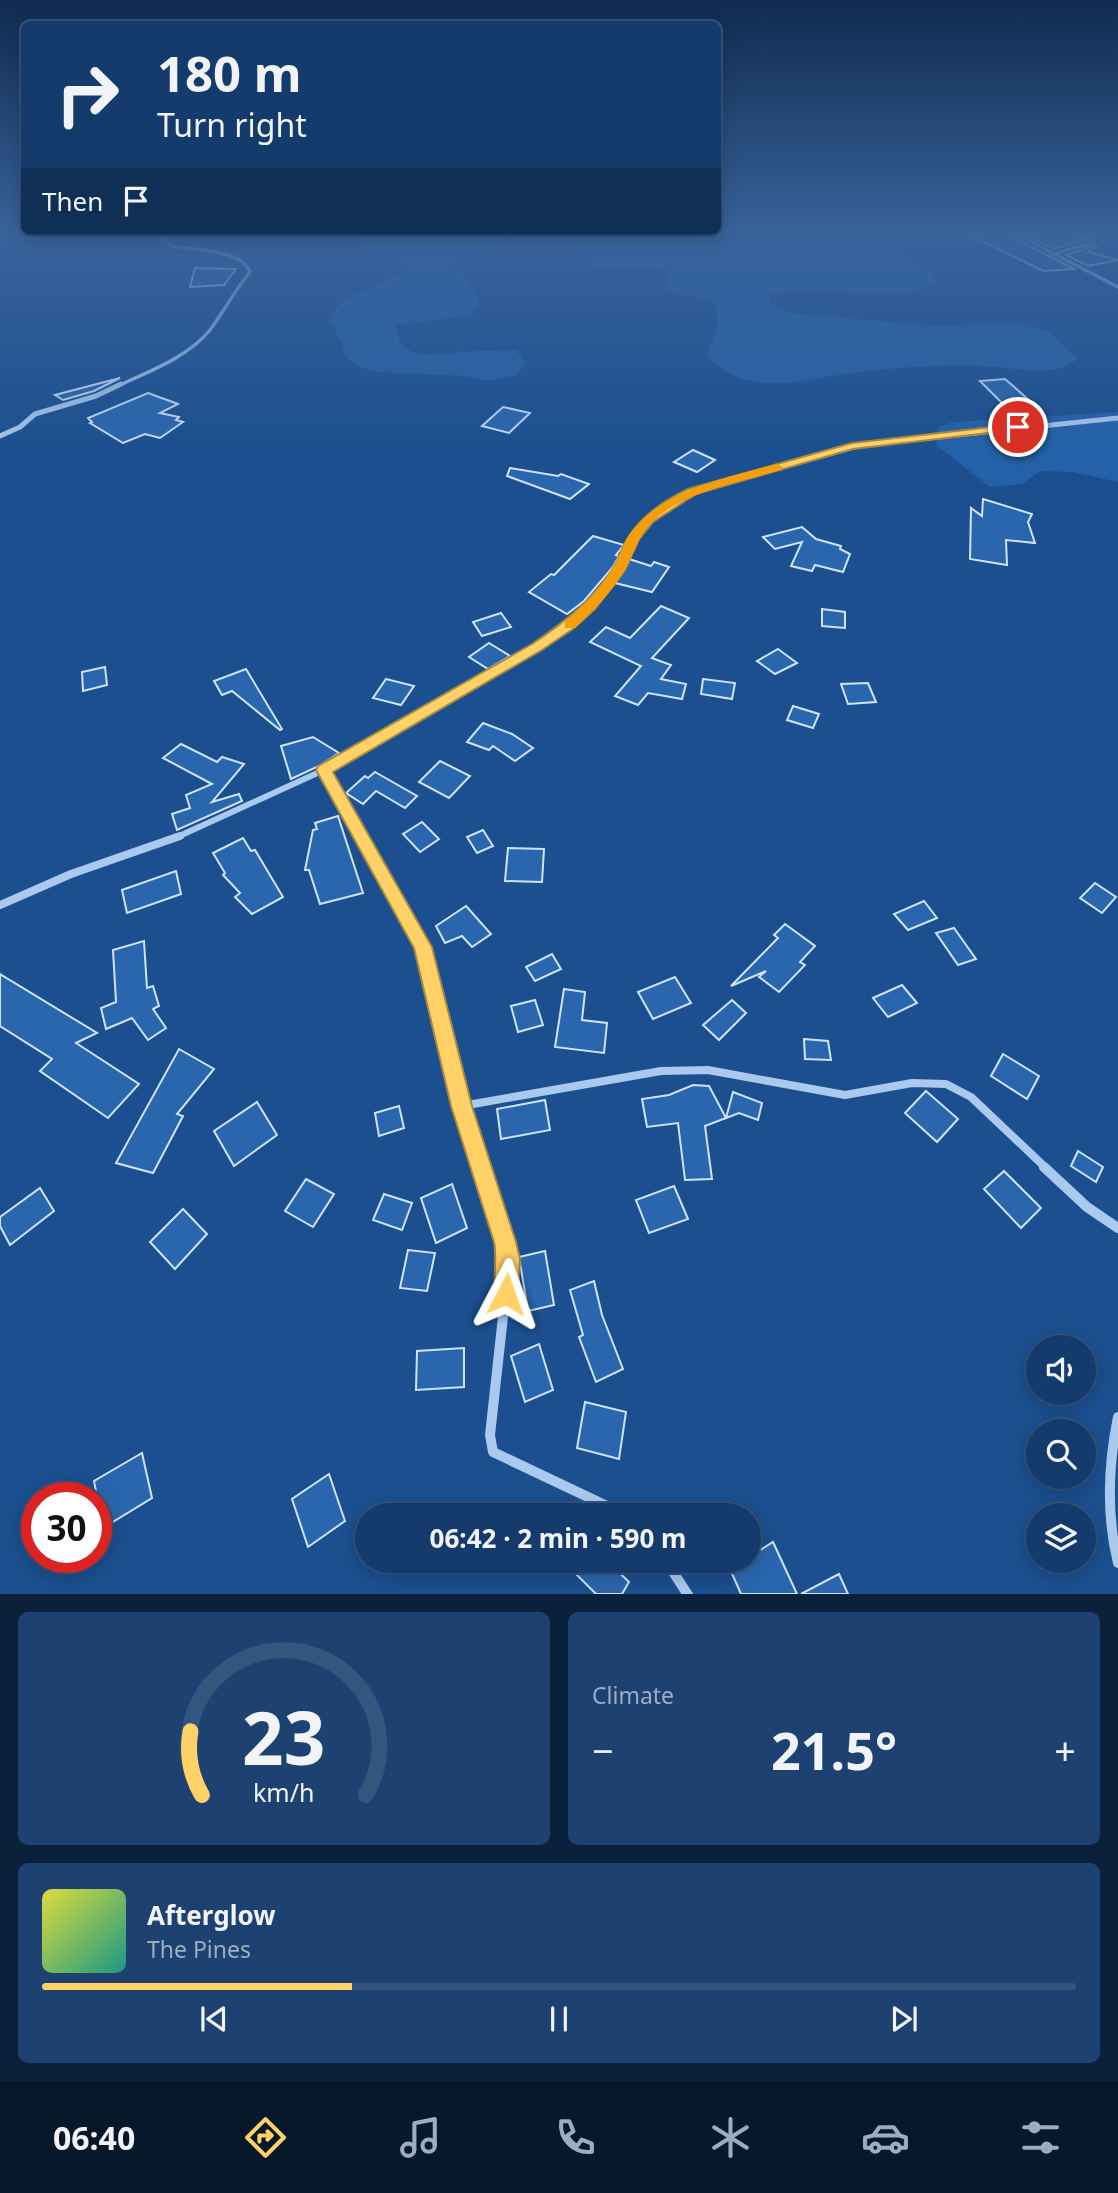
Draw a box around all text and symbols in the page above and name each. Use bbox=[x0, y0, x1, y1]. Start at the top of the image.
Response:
text: 180 m bbox=[157, 40, 302, 106]
icon: right bbox=[42, 49, 133, 140]
text: Turn right bbox=[157, 103, 307, 146]
icon: arrive bbox=[117, 182, 155, 220]
text: Then bbox=[42, 183, 103, 219]
pin bbox=[988, 397, 1048, 457]
icon: arrive bbox=[999, 408, 1037, 446]
position arrow bbox=[469, 1257, 543, 1331]
map controls bbox=[1026, 1335, 1096, 1573]
button: sound bbox=[1026, 1335, 1096, 1405]
button: search bbox=[1026, 1419, 1096, 1489]
speed limit sign: 30 bbox=[21, 1482, 112, 1573]
button: layers bbox=[1026, 1503, 1096, 1573]
text: 06:42 · 2 min · 590 m bbox=[430, 1520, 686, 1556]
text: Climate bbox=[592, 1679, 674, 1711]
text: 23 bbox=[242, 1687, 326, 1786]
text: 21.5° bbox=[771, 1714, 897, 1785]
text: − bbox=[592, 1724, 614, 1776]
text: + bbox=[1054, 1724, 1076, 1776]
text: km/h bbox=[253, 1774, 315, 1808]
text: Afterglow bbox=[147, 1897, 275, 1933]
text: The Pines bbox=[147, 1933, 251, 1965]
icon: previous bbox=[195, 2000, 233, 2038]
icon: pause bbox=[540, 2000, 578, 2038]
icon: next bbox=[885, 2000, 923, 2038]
icon: directions bbox=[241, 2113, 290, 2162]
icon: music bbox=[396, 2113, 445, 2162]
icon: phone bbox=[551, 2113, 600, 2162]
icon: climate bbox=[706, 2113, 755, 2162]
icon: car bbox=[861, 2113, 910, 2162]
icon: filters bbox=[1016, 2113, 1065, 2162]
text: 06:40 bbox=[53, 2116, 135, 2159]

